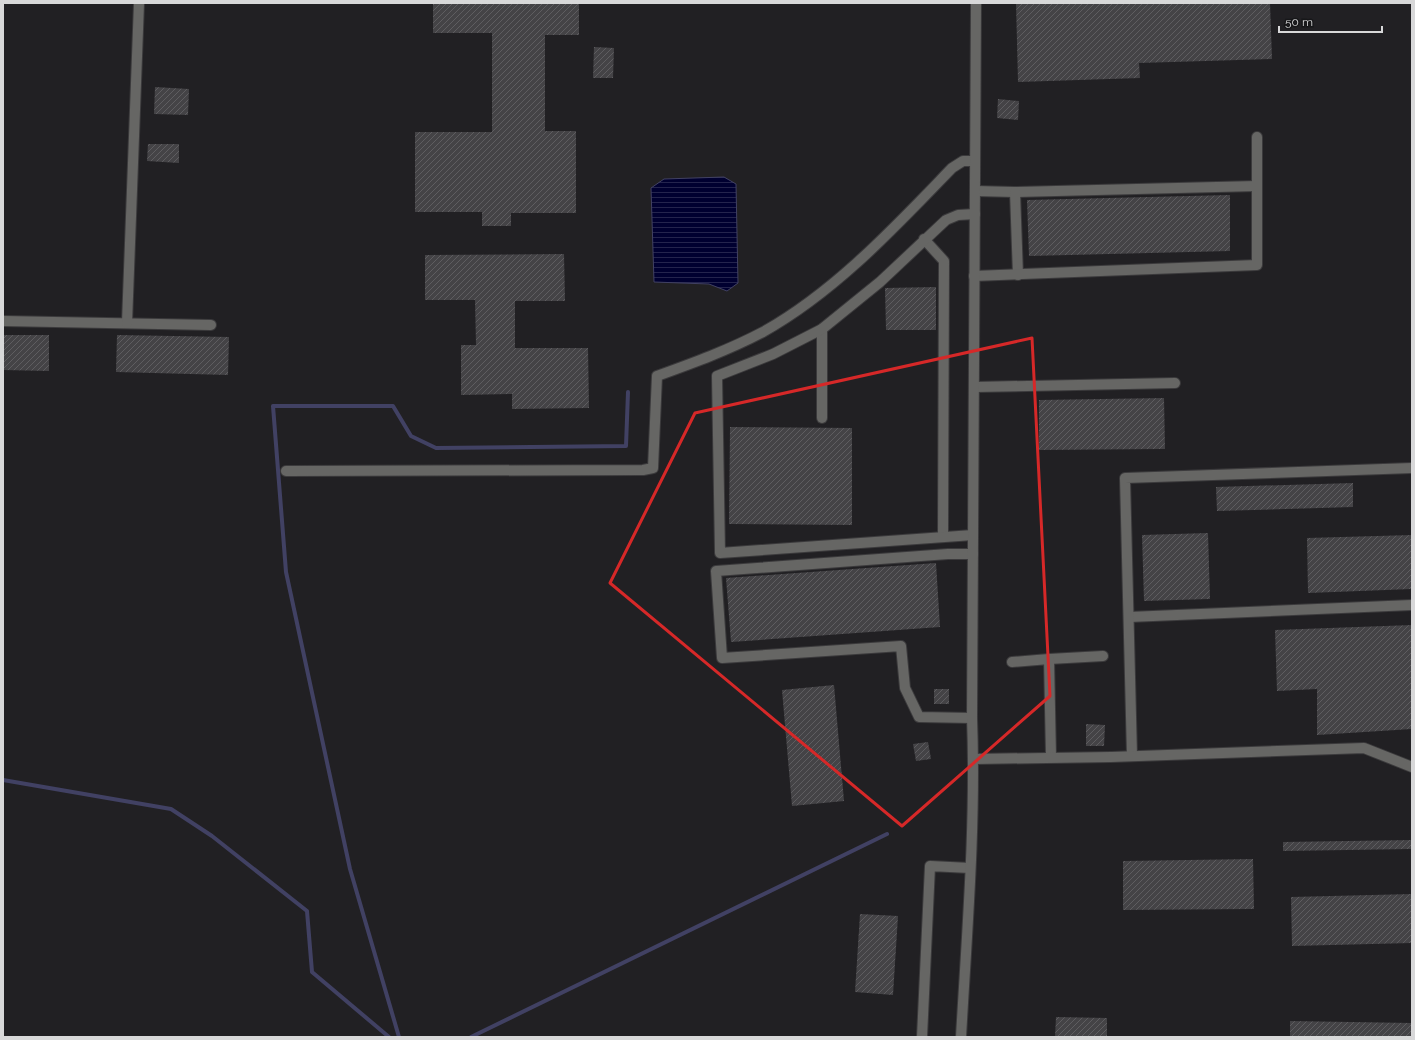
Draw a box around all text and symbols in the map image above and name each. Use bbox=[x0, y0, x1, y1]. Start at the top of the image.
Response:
scale bar bbox=[1279, 8, 1382, 34]
text: 50 m bbox=[1285, 15, 1313, 29]

